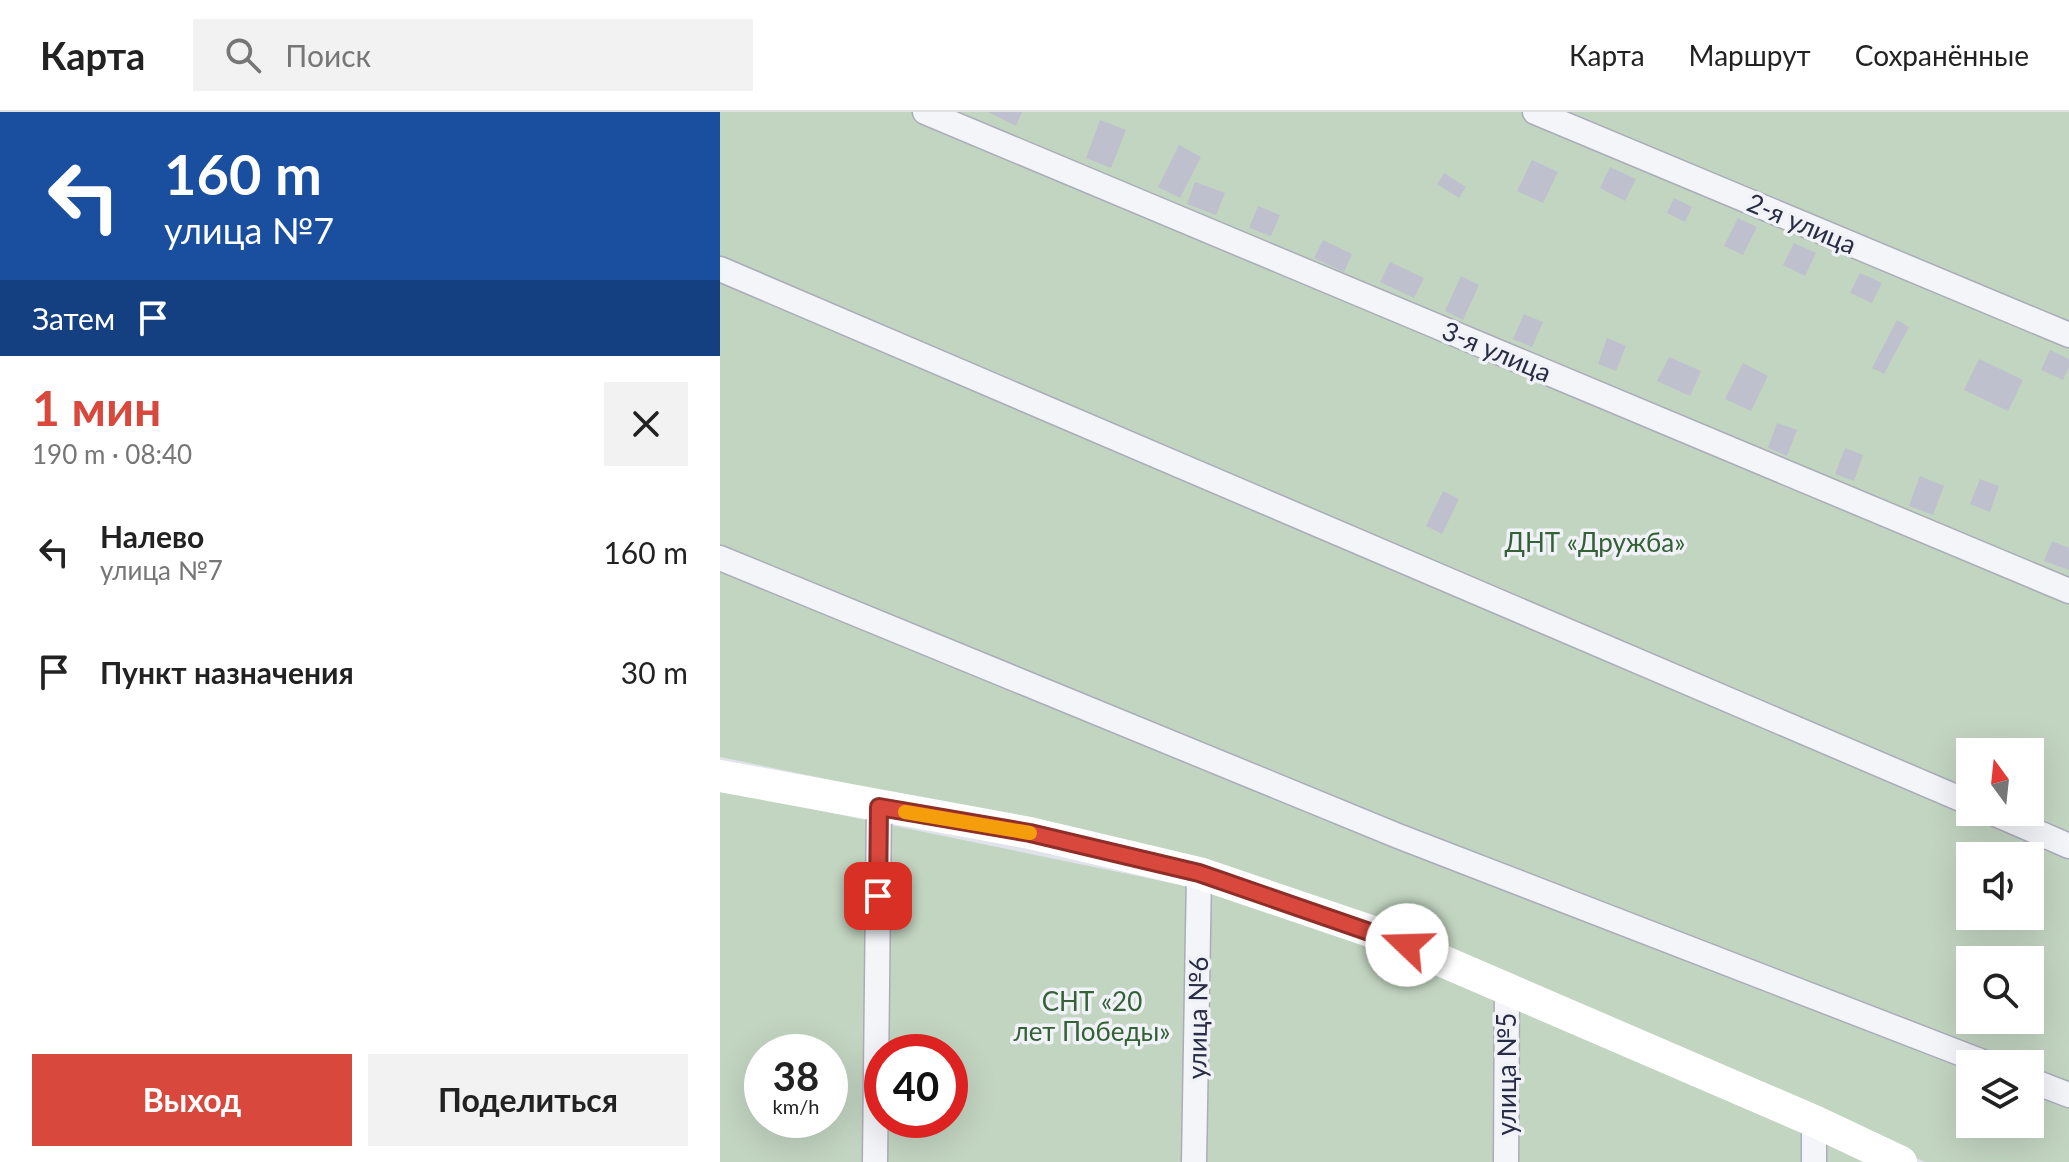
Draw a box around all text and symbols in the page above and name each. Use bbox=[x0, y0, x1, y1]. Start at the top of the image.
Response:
search box bbox=[193, 19, 753, 91]
text: Карта bbox=[40, 32, 145, 78]
icon: search bbox=[221, 33, 265, 77]
text: Поиск bbox=[285, 37, 371, 73]
text: Карта bbox=[1569, 38, 1645, 72]
text: Маршрут bbox=[1689, 38, 1811, 72]
text: Сохранённые bbox=[1855, 38, 2029, 72]
text: 160 m bbox=[164, 140, 322, 207]
icon: left bbox=[32, 144, 136, 248]
street label: 2-я улица bbox=[1743, 186, 1861, 260]
text: улица №7 bbox=[164, 208, 334, 252]
icon: arrive bbox=[131, 296, 175, 340]
text: Затем bbox=[32, 300, 115, 336]
street label: 3-я улица bbox=[1438, 314, 1556, 388]
text: 1 мин bbox=[32, 379, 161, 436]
button: close bbox=[604, 382, 688, 466]
text: 190 m · 08:40 bbox=[32, 438, 192, 470]
text: Налево bbox=[100, 518, 204, 554]
park label: ДНТ «Дружба» bbox=[1505, 526, 1685, 558]
icon: left bbox=[32, 530, 76, 574]
text: 160 m bbox=[603, 534, 688, 570]
text: улица №7 bbox=[100, 554, 223, 586]
icon: arrive bbox=[32, 650, 76, 694]
text: Пункт назначения bbox=[100, 654, 354, 690]
text: 30 m bbox=[621, 654, 688, 690]
north arrow bbox=[1956, 738, 2044, 826]
map controls bbox=[1956, 738, 2044, 1138]
button: sound bbox=[1956, 842, 2044, 930]
pin bbox=[844, 862, 912, 930]
icon: arrive bbox=[856, 874, 900, 918]
position arrow bbox=[1365, 903, 1449, 987]
button: search bbox=[1956, 946, 2044, 1034]
street label: улица №6 bbox=[1180, 956, 1214, 1080]
park label: СНТ «20 лет Победы» bbox=[1014, 985, 1170, 1047]
street label: улица №5 bbox=[1490, 1013, 1522, 1135]
speed limit sign: 40 bbox=[864, 1034, 968, 1138]
button: layers bbox=[1956, 1050, 2044, 1138]
text: 38 bbox=[773, 1052, 819, 1100]
button: Выход bbox=[32, 1054, 352, 1146]
button: Поделиться bbox=[368, 1054, 688, 1146]
text: km/h bbox=[773, 1094, 819, 1118]

